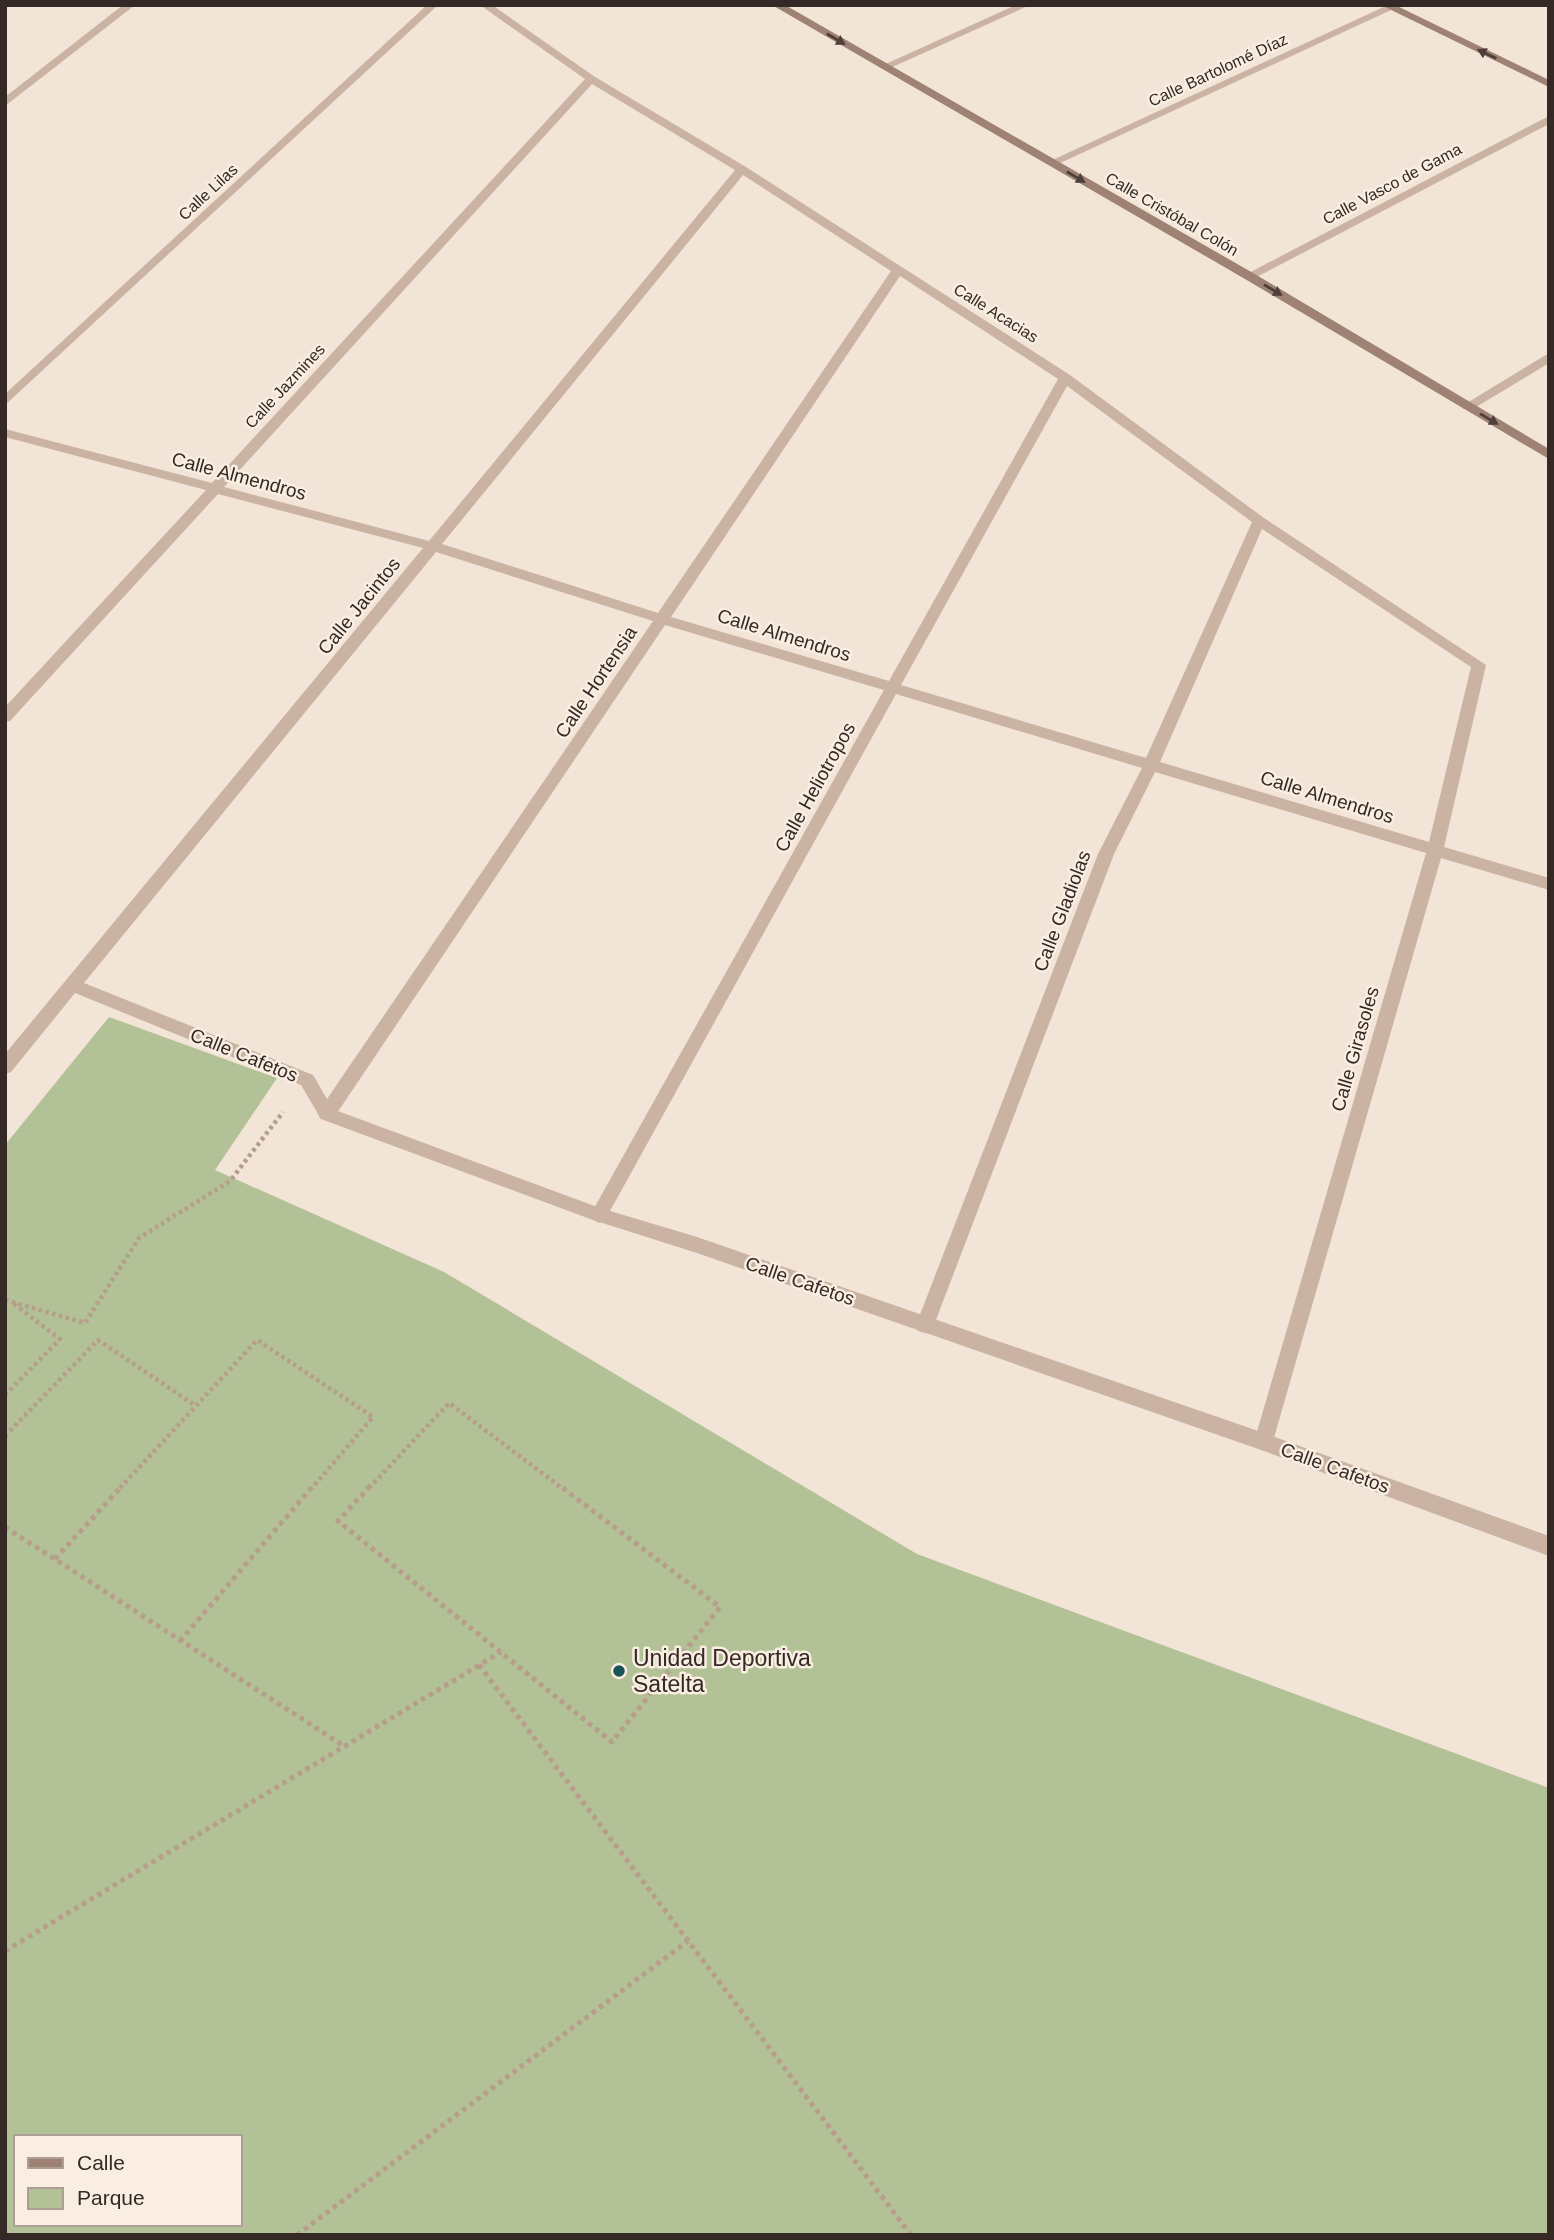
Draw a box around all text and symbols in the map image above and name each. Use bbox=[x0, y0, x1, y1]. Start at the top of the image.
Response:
street label: Calle Bartolomé Díaz bbox=[1146, 30, 1290, 110]
one-way arrow bbox=[826, 33, 845, 45]
one-way arrow bbox=[1477, 49, 1497, 60]
street label: Calle Vasco de Gama bbox=[1320, 140, 1464, 228]
street label: Calle Lilas bbox=[175, 161, 241, 223]
street label: Calle Cristóbal Colón bbox=[1103, 169, 1241, 259]
one-way arrow bbox=[1066, 170, 1085, 183]
street label: Calle Acacias bbox=[951, 280, 1041, 346]
one-way arrow bbox=[1263, 284, 1283, 296]
street label: Calle Jazmines bbox=[242, 341, 328, 431]
one-way arrow bbox=[1480, 413, 1499, 425]
street label: Calle Almendros bbox=[169, 448, 309, 504]
street label: Calle Jacintos bbox=[314, 553, 404, 659]
street label: Calle Almendros bbox=[715, 605, 853, 665]
street label: Calle Hortensia bbox=[551, 622, 641, 742]
street label: Calle Heliotropos bbox=[771, 719, 859, 855]
street label: Calle Almendros bbox=[1258, 767, 1396, 827]
street label: Calle Gladiolas bbox=[1029, 848, 1095, 974]
street label: Calle Girasoles bbox=[1327, 984, 1383, 1114]
street label: Calle Cafetos bbox=[187, 1024, 301, 1086]
street label: Calle Cafetos bbox=[743, 1253, 857, 1309]
street label: Calle Cafetos bbox=[1278, 1439, 1392, 1497]
place label: Unidad Deportiva Satelta bbox=[633, 1645, 811, 1697]
marker: Unidad Deportiva Satelta bbox=[611, 1663, 627, 1679]
legend bbox=[14, 2135, 242, 2226]
text: Calle bbox=[77, 2151, 125, 2174]
text: Parque bbox=[77, 2186, 145, 2209]

